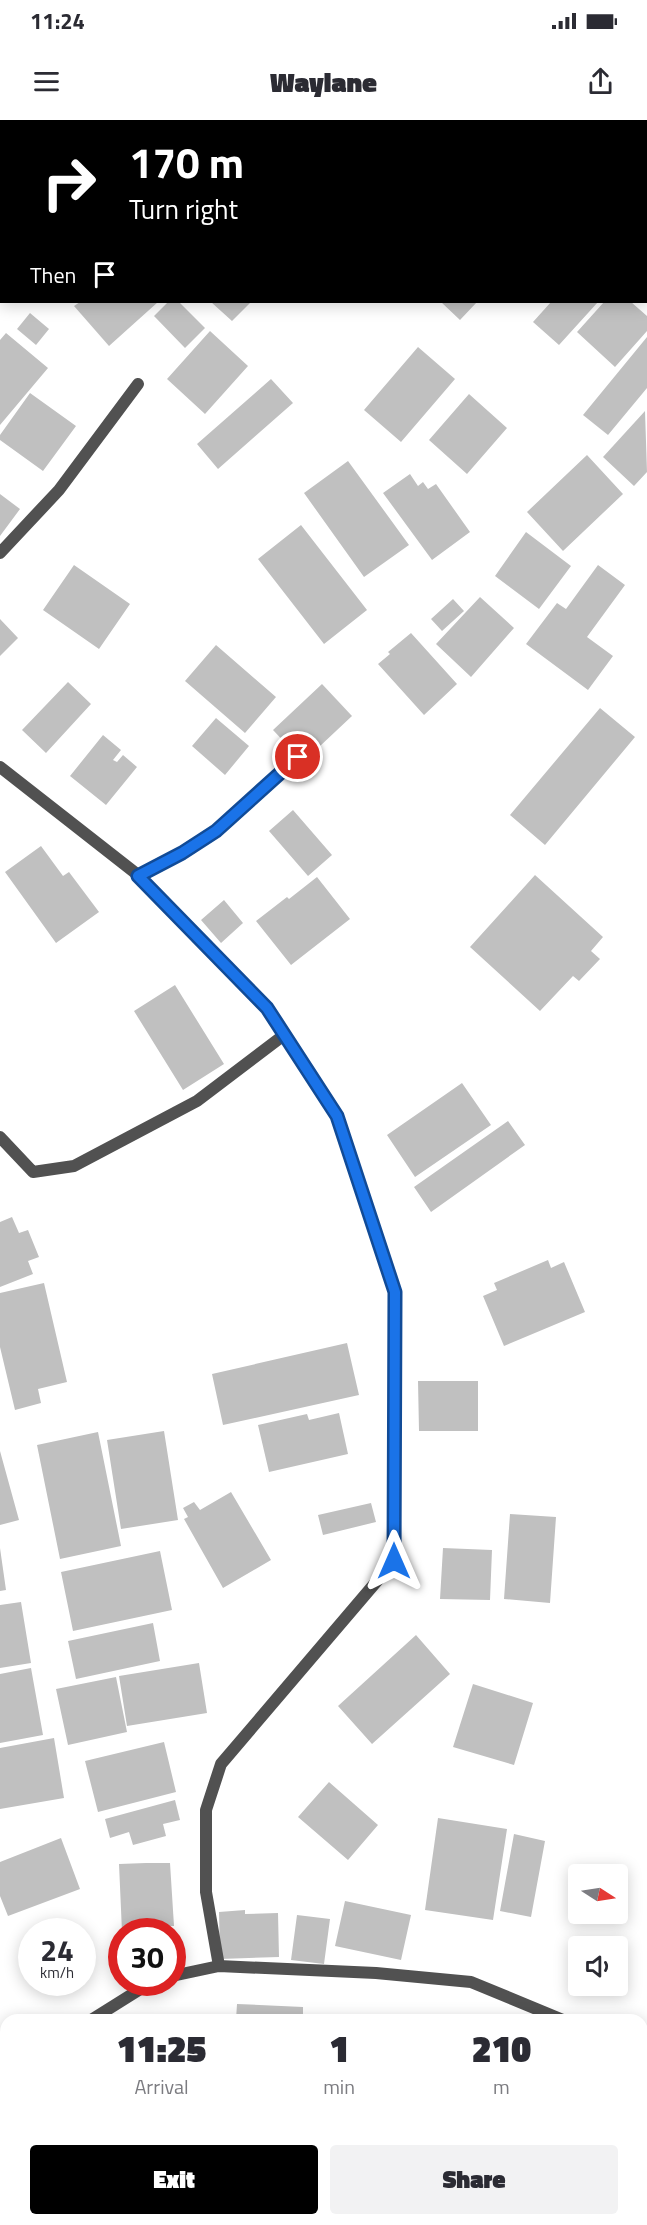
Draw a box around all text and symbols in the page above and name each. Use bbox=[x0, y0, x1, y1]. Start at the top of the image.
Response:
text: 11:24 bbox=[30, 4, 85, 38]
text: Waylane bbox=[270, 61, 377, 102]
icon: menu bbox=[30, 65, 63, 98]
icon: share bbox=[584, 65, 617, 98]
text: 170 m bbox=[129, 130, 244, 194]
icon: right bbox=[30, 144, 108, 222]
text: Turn right bbox=[129, 188, 238, 229]
text: Then bbox=[30, 258, 76, 292]
icon: arrive bbox=[88, 258, 121, 291]
pin bbox=[272, 731, 323, 782]
icon: arrive bbox=[281, 740, 314, 773]
position arrow bbox=[362, 1529, 426, 1593]
north arrow bbox=[568, 1864, 628, 1924]
map controls bbox=[568, 1864, 628, 1996]
speed limit sign: 30 bbox=[108, 1918, 186, 1996]
text: 24 bbox=[40, 1927, 74, 1973]
button: sound bbox=[568, 1936, 628, 1996]
text: km/h bbox=[40, 1961, 74, 1984]
text: 11:25 bbox=[117, 2021, 206, 2076]
text: 1 bbox=[329, 2021, 349, 2076]
text: 210 bbox=[472, 2021, 531, 2076]
text: Arrival bbox=[134, 2071, 189, 2102]
text: min bbox=[323, 2071, 355, 2102]
text: m bbox=[493, 2071, 510, 2102]
button: Exit bbox=[30, 2145, 318, 2214]
button: Share bbox=[330, 2145, 618, 2214]

